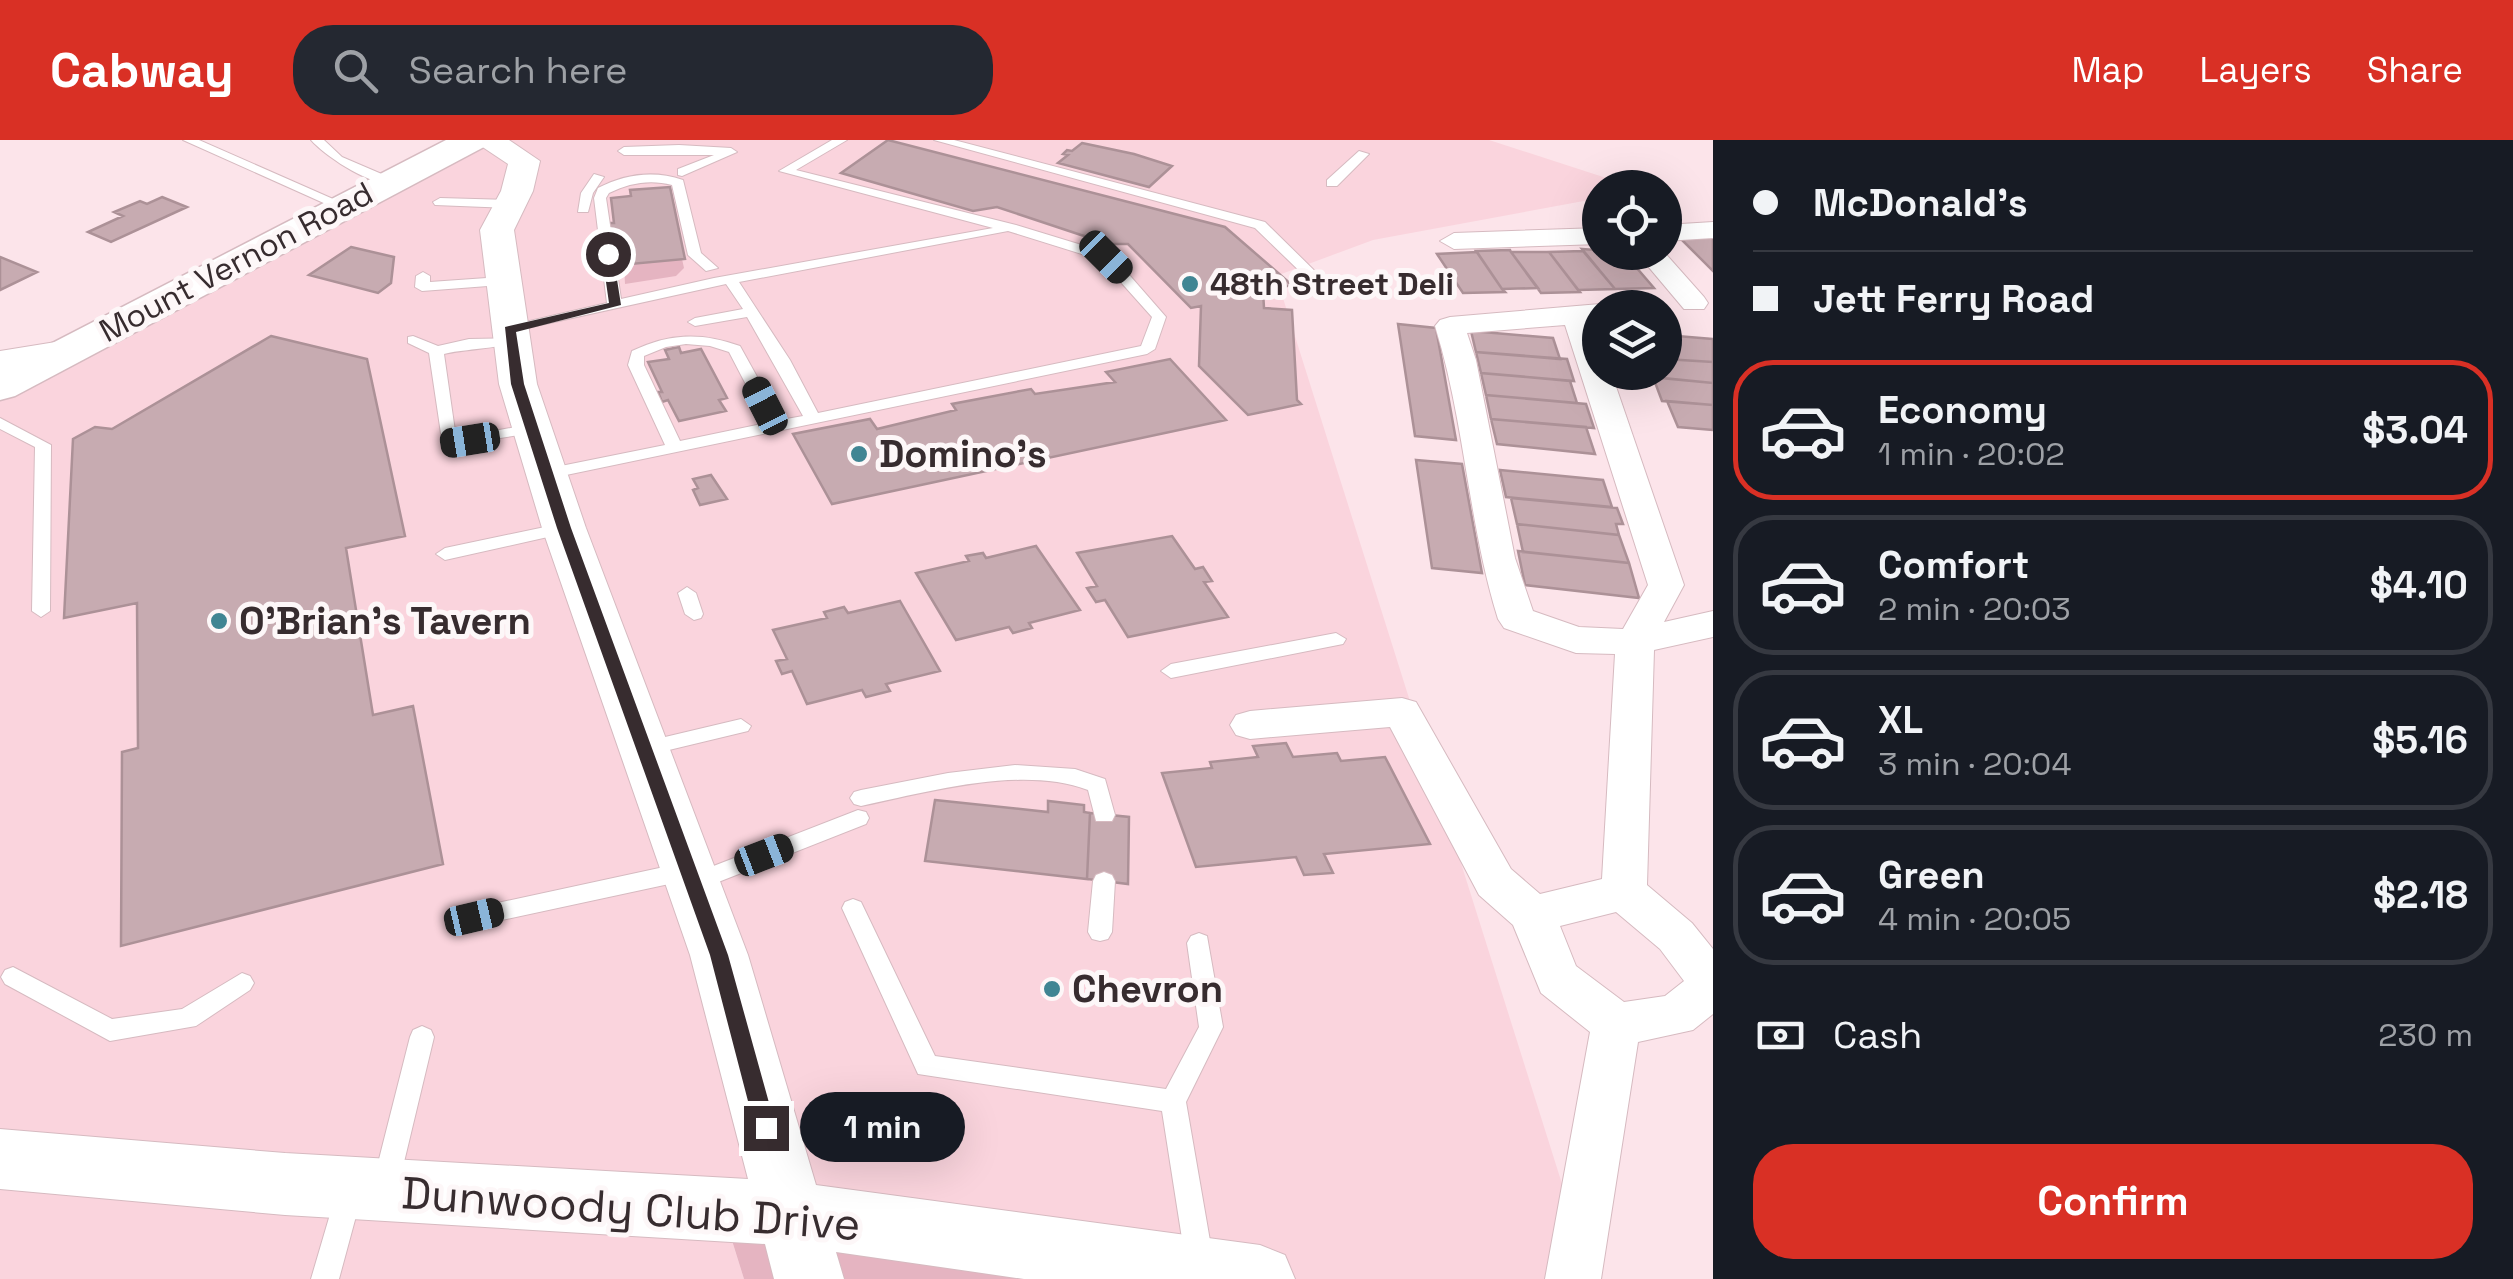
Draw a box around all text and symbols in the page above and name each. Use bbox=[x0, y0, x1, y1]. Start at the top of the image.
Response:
search box bbox=[293, 25, 993, 115]
text: Cabway bbox=[50, 40, 233, 101]
icon: search bbox=[328, 43, 383, 98]
text: Search here bbox=[408, 46, 627, 94]
text: Map bbox=[2071, 48, 2144, 92]
text: Layers bbox=[2199, 48, 2312, 92]
text: Share bbox=[2367, 48, 2463, 92]
map controls bbox=[1582, 170, 1682, 390]
button: locate bbox=[1582, 170, 1682, 270]
street label: Mount Vernon Road bbox=[92, 173, 380, 351]
text: McDonald's bbox=[1813, 179, 2028, 227]
car bbox=[1074, 225, 1138, 289]
route start bbox=[586, 232, 631, 277]
place label: 48th Street Deli bbox=[1210, 264, 1454, 304]
marker: 48th Street Deli bbox=[1179, 273, 1201, 295]
text: Jett Ferry Road bbox=[1813, 275, 2094, 323]
button: layers bbox=[1582, 290, 1682, 390]
car bbox=[738, 372, 792, 440]
icon: car bbox=[1758, 385, 1848, 475]
text: Economy bbox=[1878, 386, 2047, 434]
text: $3.04 bbox=[2362, 406, 2468, 454]
car bbox=[438, 420, 502, 460]
place label: Domino's bbox=[879, 430, 1047, 478]
text: 1 min · 20:02 bbox=[1878, 434, 2065, 474]
marker: Domino's bbox=[848, 443, 870, 465]
icon: car bbox=[1758, 540, 1848, 630]
text: Comfort bbox=[1878, 541, 2029, 589]
text: $4.10 bbox=[2370, 561, 2468, 609]
text: 2 min · 20:03 bbox=[1878, 589, 2071, 629]
place label: O'Brian's Tavern bbox=[239, 597, 531, 645]
marker: O'Brian's Tavern bbox=[208, 610, 230, 632]
icon: car bbox=[1758, 695, 1848, 785]
text: XL bbox=[1878, 696, 1923, 744]
text: $5.16 bbox=[2372, 716, 2468, 764]
text: 3 min · 20:04 bbox=[1878, 744, 2071, 784]
car bbox=[731, 830, 797, 880]
icon: car bbox=[1758, 850, 1848, 940]
text: Green bbox=[1878, 851, 1985, 899]
text: $2.18 bbox=[2373, 871, 2468, 919]
car bbox=[441, 896, 507, 938]
text: 4 min · 20:05 bbox=[1878, 899, 2071, 939]
place label: Chevron bbox=[1072, 965, 1223, 1013]
marker: Chevron bbox=[1041, 978, 1063, 1000]
icon: cash bbox=[1753, 1008, 1808, 1063]
text: Cash bbox=[1833, 1011, 1922, 1059]
text: 230 m bbox=[2378, 1015, 2473, 1055]
callout: 1 min bbox=[801, 1093, 966, 1163]
route end bbox=[744, 1106, 789, 1151]
text: 1 min bbox=[843, 1107, 922, 1147]
button: Confirm bbox=[1753, 1144, 2473, 1259]
street label: Dunwoody Club Drive bbox=[400, 1164, 862, 1253]

